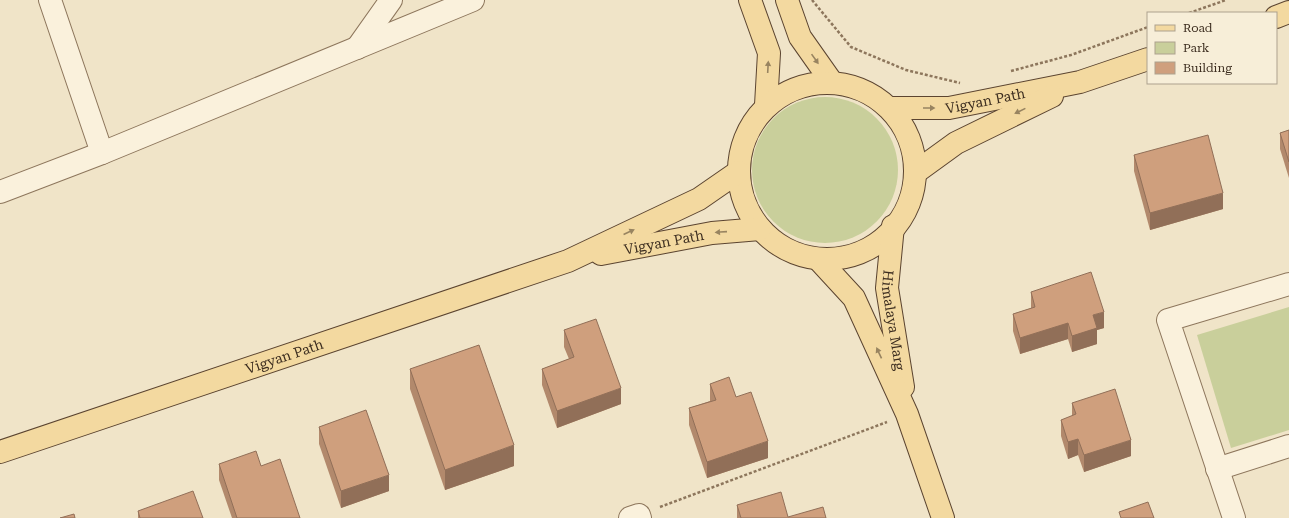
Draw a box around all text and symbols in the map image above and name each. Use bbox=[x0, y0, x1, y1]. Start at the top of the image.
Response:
legend bbox=[1147, 12, 1277, 84]
text: Road bbox=[1183, 21, 1213, 35]
text: Park bbox=[1183, 41, 1210, 55]
one-way arrow bbox=[811, 54, 819, 65]
one-way arrow bbox=[765, 60, 771, 73]
text: Building bbox=[1183, 61, 1232, 75]
street label: Vigyan Path bbox=[944, 85, 1027, 117]
one-way arrow bbox=[923, 105, 936, 111]
one-way arrow bbox=[1014, 108, 1026, 115]
street label: Vigyan Path bbox=[623, 227, 705, 257]
one-way arrow bbox=[715, 228, 727, 235]
one-way arrow bbox=[623, 229, 635, 235]
street label: Himalaya Marg bbox=[879, 269, 908, 372]
street label: Vigyan Path bbox=[243, 336, 325, 377]
one-way arrow bbox=[876, 348, 882, 359]

